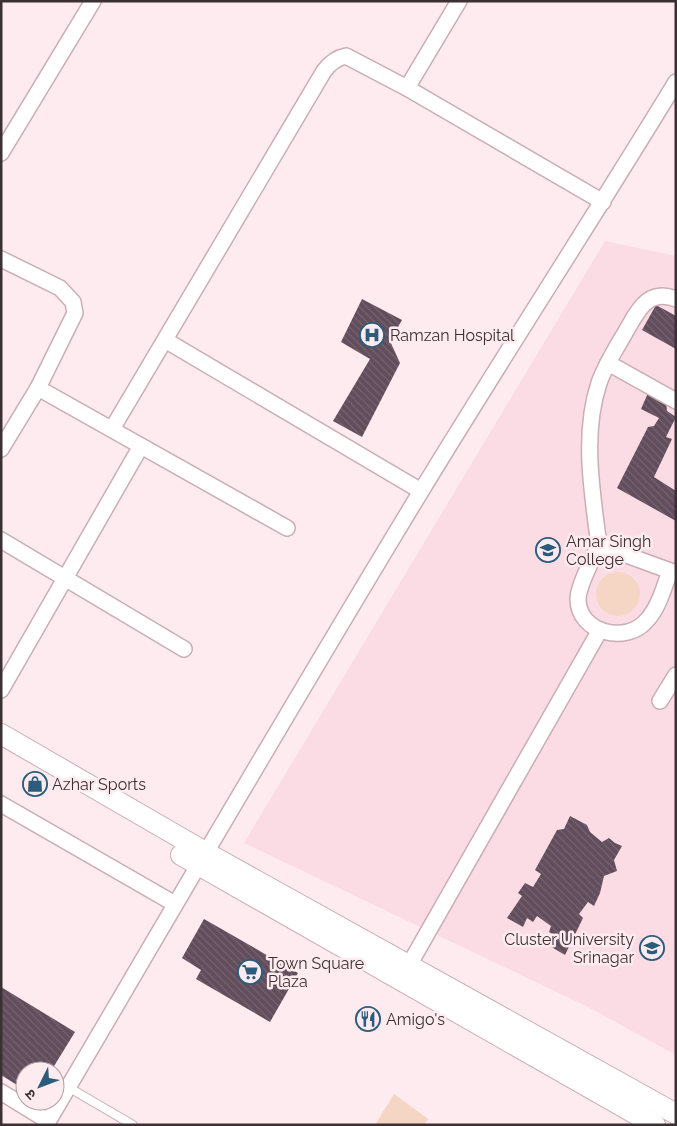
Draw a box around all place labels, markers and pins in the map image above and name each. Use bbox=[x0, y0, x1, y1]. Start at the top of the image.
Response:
hospital icon: Ramzan Hospital bbox=[359, 322, 385, 348]
place label: Ramzan Hospital bbox=[390, 326, 515, 345]
place label: Amar Singh College bbox=[566, 532, 651, 569]
school or university icon: Amar Singh College bbox=[535, 537, 561, 563]
shop icon: Azhar Sports bbox=[22, 771, 48, 797]
place label: Azhar Sports bbox=[52, 775, 146, 794]
place label: Cluster University Srinagar bbox=[504, 930, 634, 967]
school or university icon: Cluster University Srinagar bbox=[639, 935, 665, 961]
place label: Town Square Plaza bbox=[268, 954, 364, 991]
supermarket icon: Town Square Plaza bbox=[237, 959, 263, 985]
restaurant icon: Amigo's bbox=[355, 1006, 381, 1032]
place label: Amigo's bbox=[386, 1010, 445, 1029]

